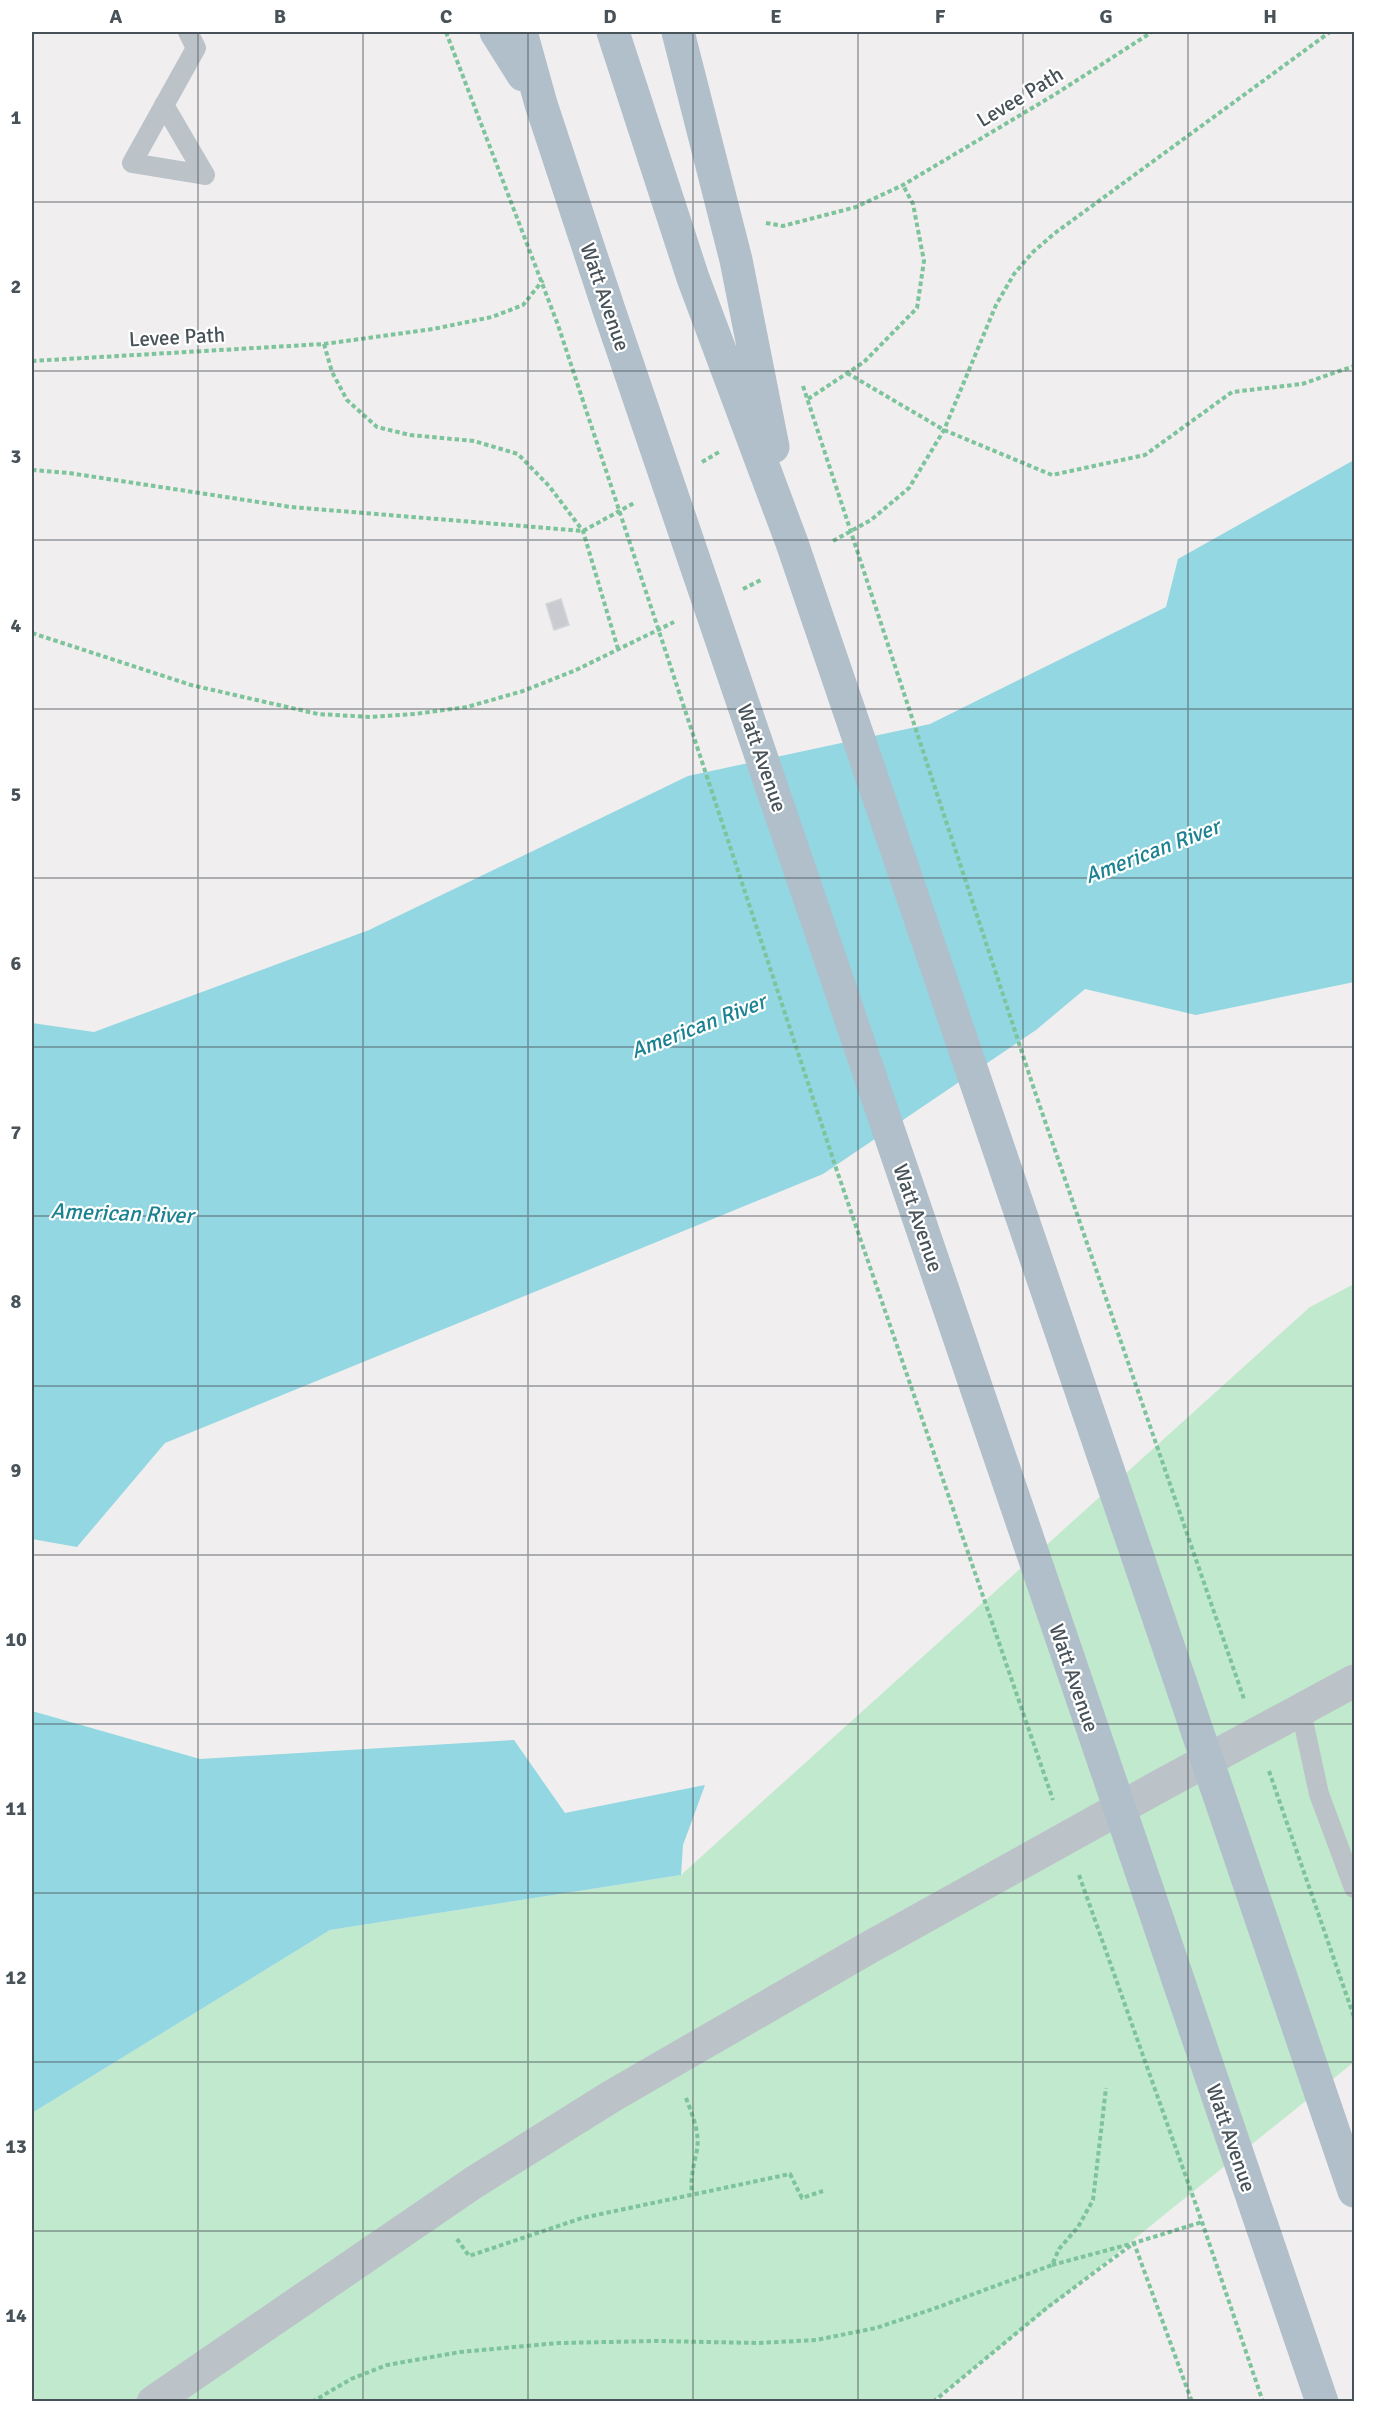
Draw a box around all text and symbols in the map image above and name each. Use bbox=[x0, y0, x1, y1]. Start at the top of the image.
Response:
text: A bbox=[110, 4, 123, 29]
text: B bbox=[274, 4, 286, 29]
text: C bbox=[440, 4, 452, 29]
text: D bbox=[603, 4, 617, 29]
text: E bbox=[770, 4, 782, 29]
text: F bbox=[935, 4, 946, 29]
text: G bbox=[1099, 4, 1113, 29]
text: H bbox=[1263, 4, 1277, 29]
street label: Levee Path bbox=[972, 61, 1068, 133]
text: 1 bbox=[11, 105, 22, 130]
street label: Watt Avenue bbox=[574, 240, 636, 354]
text: 2 bbox=[11, 274, 21, 299]
street label: Levee Path bbox=[128, 321, 226, 353]
text: 3 bbox=[11, 444, 21, 469]
text: 4 bbox=[11, 613, 22, 638]
street label: Watt Avenue bbox=[731, 701, 793, 815]
text: 5 bbox=[11, 782, 21, 807]
water label: American River bbox=[1081, 812, 1226, 889]
text: 6 bbox=[11, 951, 22, 976]
water label: American River bbox=[627, 987, 772, 1064]
text: 7 bbox=[11, 1120, 22, 1145]
street label: Watt Avenue bbox=[887, 1161, 949, 1275]
water label: American River bbox=[50, 1197, 197, 1229]
text: 8 bbox=[11, 1289, 22, 1314]
text: 9 bbox=[11, 1458, 22, 1483]
street label: Watt Avenue bbox=[1043, 1621, 1105, 1735]
text: 10 bbox=[5, 1627, 27, 1652]
text: 11 bbox=[5, 1796, 27, 1821]
text: 12 bbox=[5, 1965, 27, 1990]
street label: Watt Avenue bbox=[1200, 2081, 1262, 2195]
text: 13 bbox=[5, 2134, 27, 2159]
text: 14 bbox=[5, 2303, 27, 2328]

